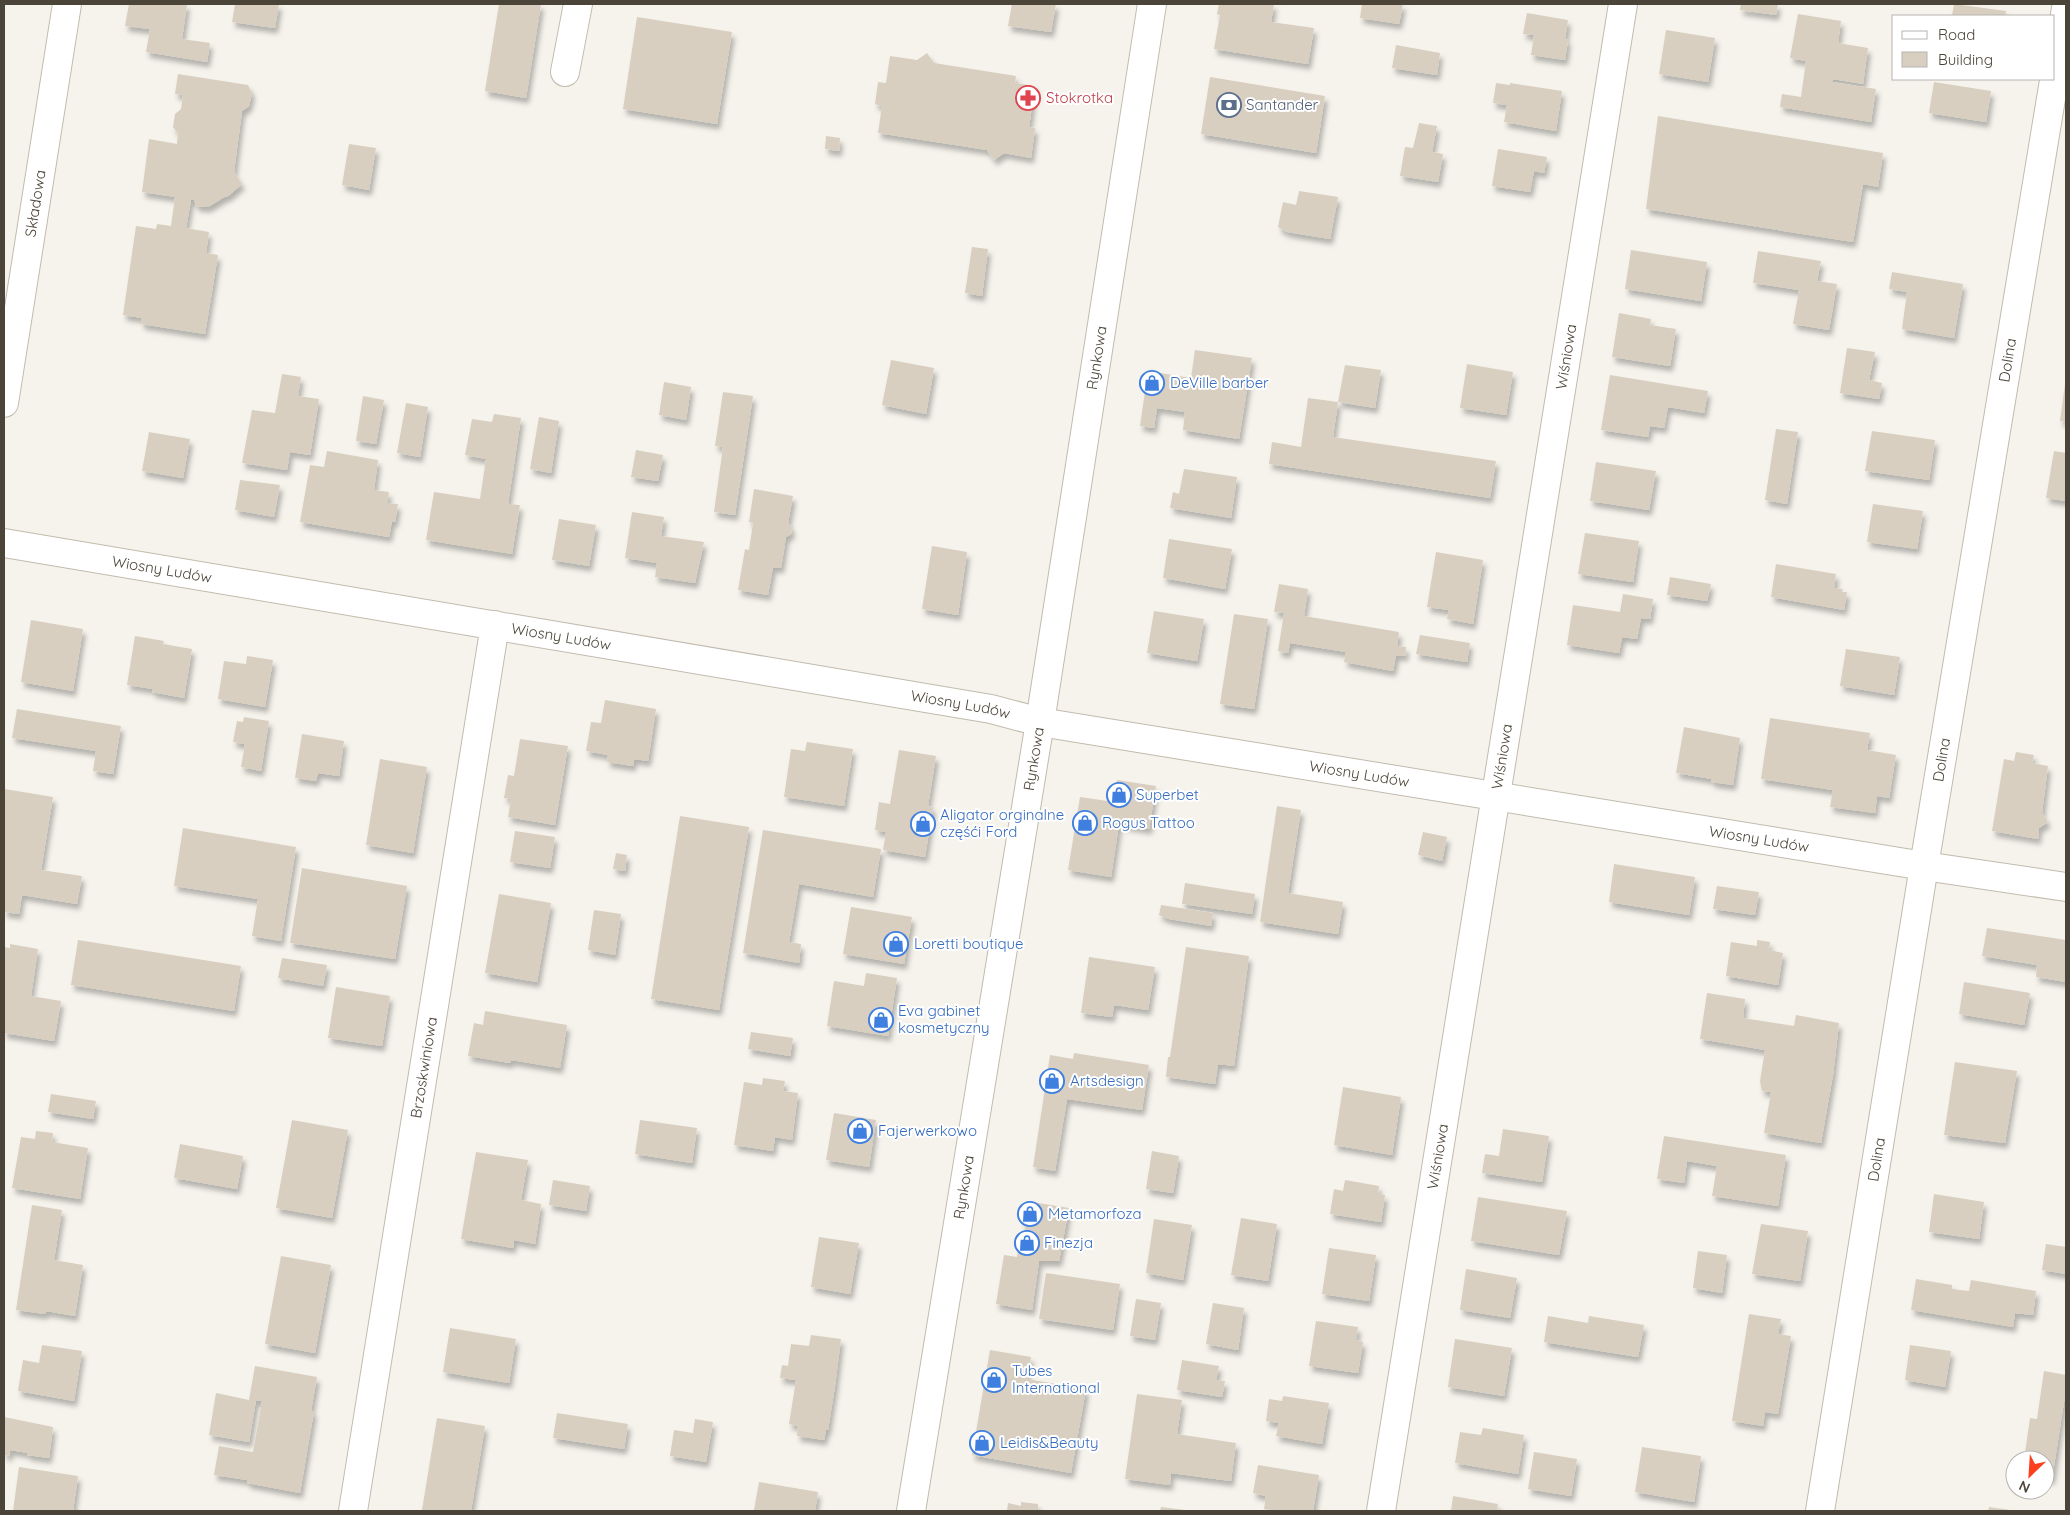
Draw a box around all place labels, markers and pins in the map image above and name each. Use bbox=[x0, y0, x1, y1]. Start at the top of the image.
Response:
pharmacy icon: Stokrotka bbox=[1015, 85, 1041, 111]
place label: Stokrotka bbox=[1046, 88, 1113, 107]
bank icon: Santander bbox=[1216, 92, 1242, 118]
place label: Santander bbox=[1246, 95, 1319, 114]
shop icon: DeVille barber bbox=[1139, 370, 1165, 396]
place label: DeVille barber bbox=[1170, 373, 1269, 392]
shop icon: Superbet bbox=[1106, 782, 1132, 808]
place label: Superbet bbox=[1136, 785, 1199, 804]
place label: Aligator orginalne częśći Ford bbox=[940, 805, 1064, 841]
shop icon: Rogus Tattoo bbox=[1072, 810, 1098, 836]
shop icon: Aligator orginalne częśći Ford bbox=[910, 811, 936, 837]
place label: Rogus Tattoo bbox=[1102, 813, 1195, 832]
shop icon: Loretti boutique bbox=[883, 931, 909, 957]
place label: Loretti boutique bbox=[914, 934, 1024, 953]
place label: Eva gabinet kosmetyczny bbox=[898, 1001, 990, 1037]
shop icon: Eva gabinet kosmetyczny bbox=[868, 1007, 894, 1033]
shop icon: Artsdesign bbox=[1039, 1068, 1065, 1094]
place label: Artsdesign bbox=[1070, 1071, 1144, 1090]
shop icon: Fajerwerkowo bbox=[847, 1118, 873, 1144]
place label: Fajerwerkowo bbox=[878, 1121, 977, 1140]
shop icon: Metamorfoza bbox=[1017, 1201, 1043, 1227]
place label: Metamorfoza bbox=[1048, 1204, 1142, 1223]
shop icon: Finezja bbox=[1014, 1230, 1040, 1256]
place label: Finezja bbox=[1044, 1233, 1093, 1252]
place label: Tubes International bbox=[1012, 1361, 1100, 1397]
shop icon: Tubes International bbox=[981, 1367, 1007, 1393]
shop icon: Leidis&Beauty bbox=[969, 1430, 995, 1456]
place label: Leidis&Beauty bbox=[1000, 1433, 1099, 1452]

